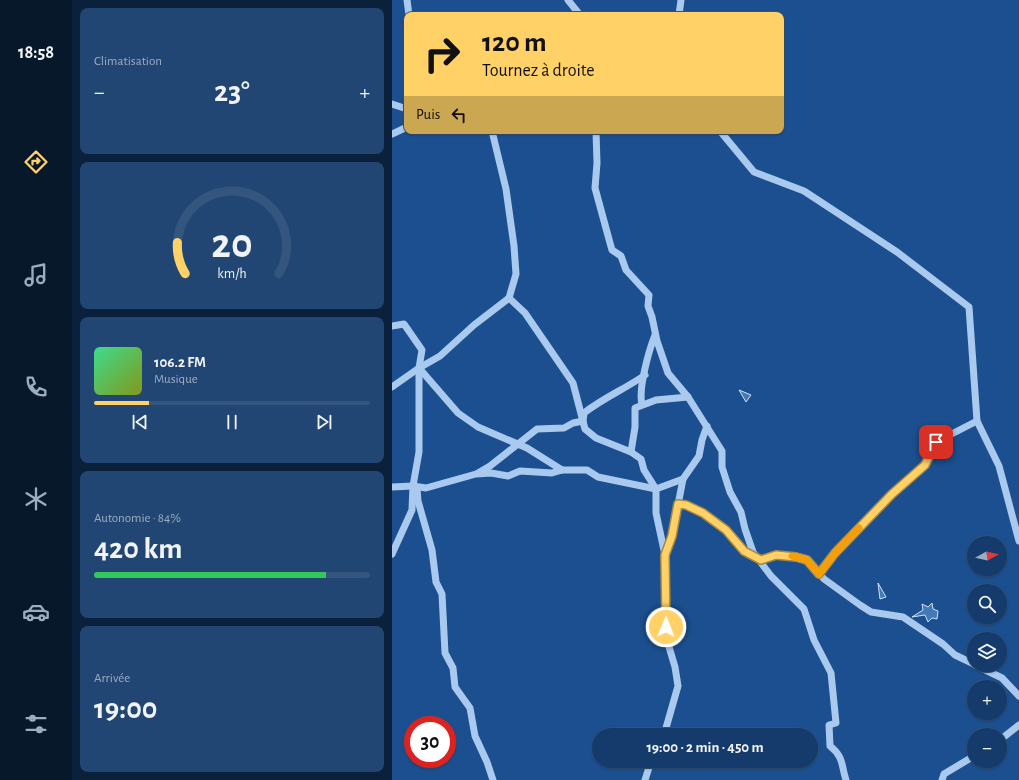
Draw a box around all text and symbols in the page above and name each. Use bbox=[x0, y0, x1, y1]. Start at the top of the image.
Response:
icon: right bbox=[416, 28, 468, 80]
text: 120 m bbox=[482, 29, 547, 57]
text: 18:58 bbox=[18, 44, 54, 62]
text: Climatisation bbox=[94, 55, 162, 68]
text: Tournez à droite bbox=[482, 62, 595, 80]
text: 23° bbox=[214, 77, 250, 107]
text: − bbox=[94, 81, 105, 103]
text: + bbox=[359, 81, 370, 103]
icon: left bbox=[448, 104, 470, 126]
text: Puis bbox=[416, 107, 440, 122]
icon: directions bbox=[22, 148, 50, 176]
text: 20 bbox=[211, 223, 253, 264]
icon: music bbox=[22, 261, 50, 289]
text: km/h bbox=[217, 266, 247, 280]
text: 106.2 FM bbox=[154, 355, 206, 370]
icon: phone bbox=[22, 373, 50, 401]
text: Musique bbox=[154, 373, 198, 386]
icon: previous bbox=[129, 411, 151, 433]
icon: pause bbox=[221, 411, 243, 433]
icon: next bbox=[313, 411, 335, 433]
pin bbox=[919, 425, 953, 459]
icon: arrive bbox=[925, 431, 947, 453]
icon: climate bbox=[22, 485, 50, 513]
text: Autonomie · 84% bbox=[94, 512, 181, 525]
text: 420 km bbox=[94, 534, 182, 564]
north arrow bbox=[967, 536, 1007, 576]
map controls bbox=[967, 536, 1007, 768]
button: search bbox=[967, 584, 1007, 624]
icon: car bbox=[22, 598, 50, 626]
position arrow bbox=[645, 606, 687, 648]
button: layers bbox=[967, 632, 1007, 672]
text: Arrivée bbox=[94, 672, 130, 685]
button: + bbox=[967, 680, 1007, 720]
text: 19:00 bbox=[94, 694, 157, 724]
icon: filters bbox=[22, 710, 50, 738]
speed limit sign: 30 bbox=[404, 716, 456, 768]
button: − bbox=[967, 728, 1007, 768]
text: 19:00 · 2 min · 450 m bbox=[646, 740, 764, 755]

